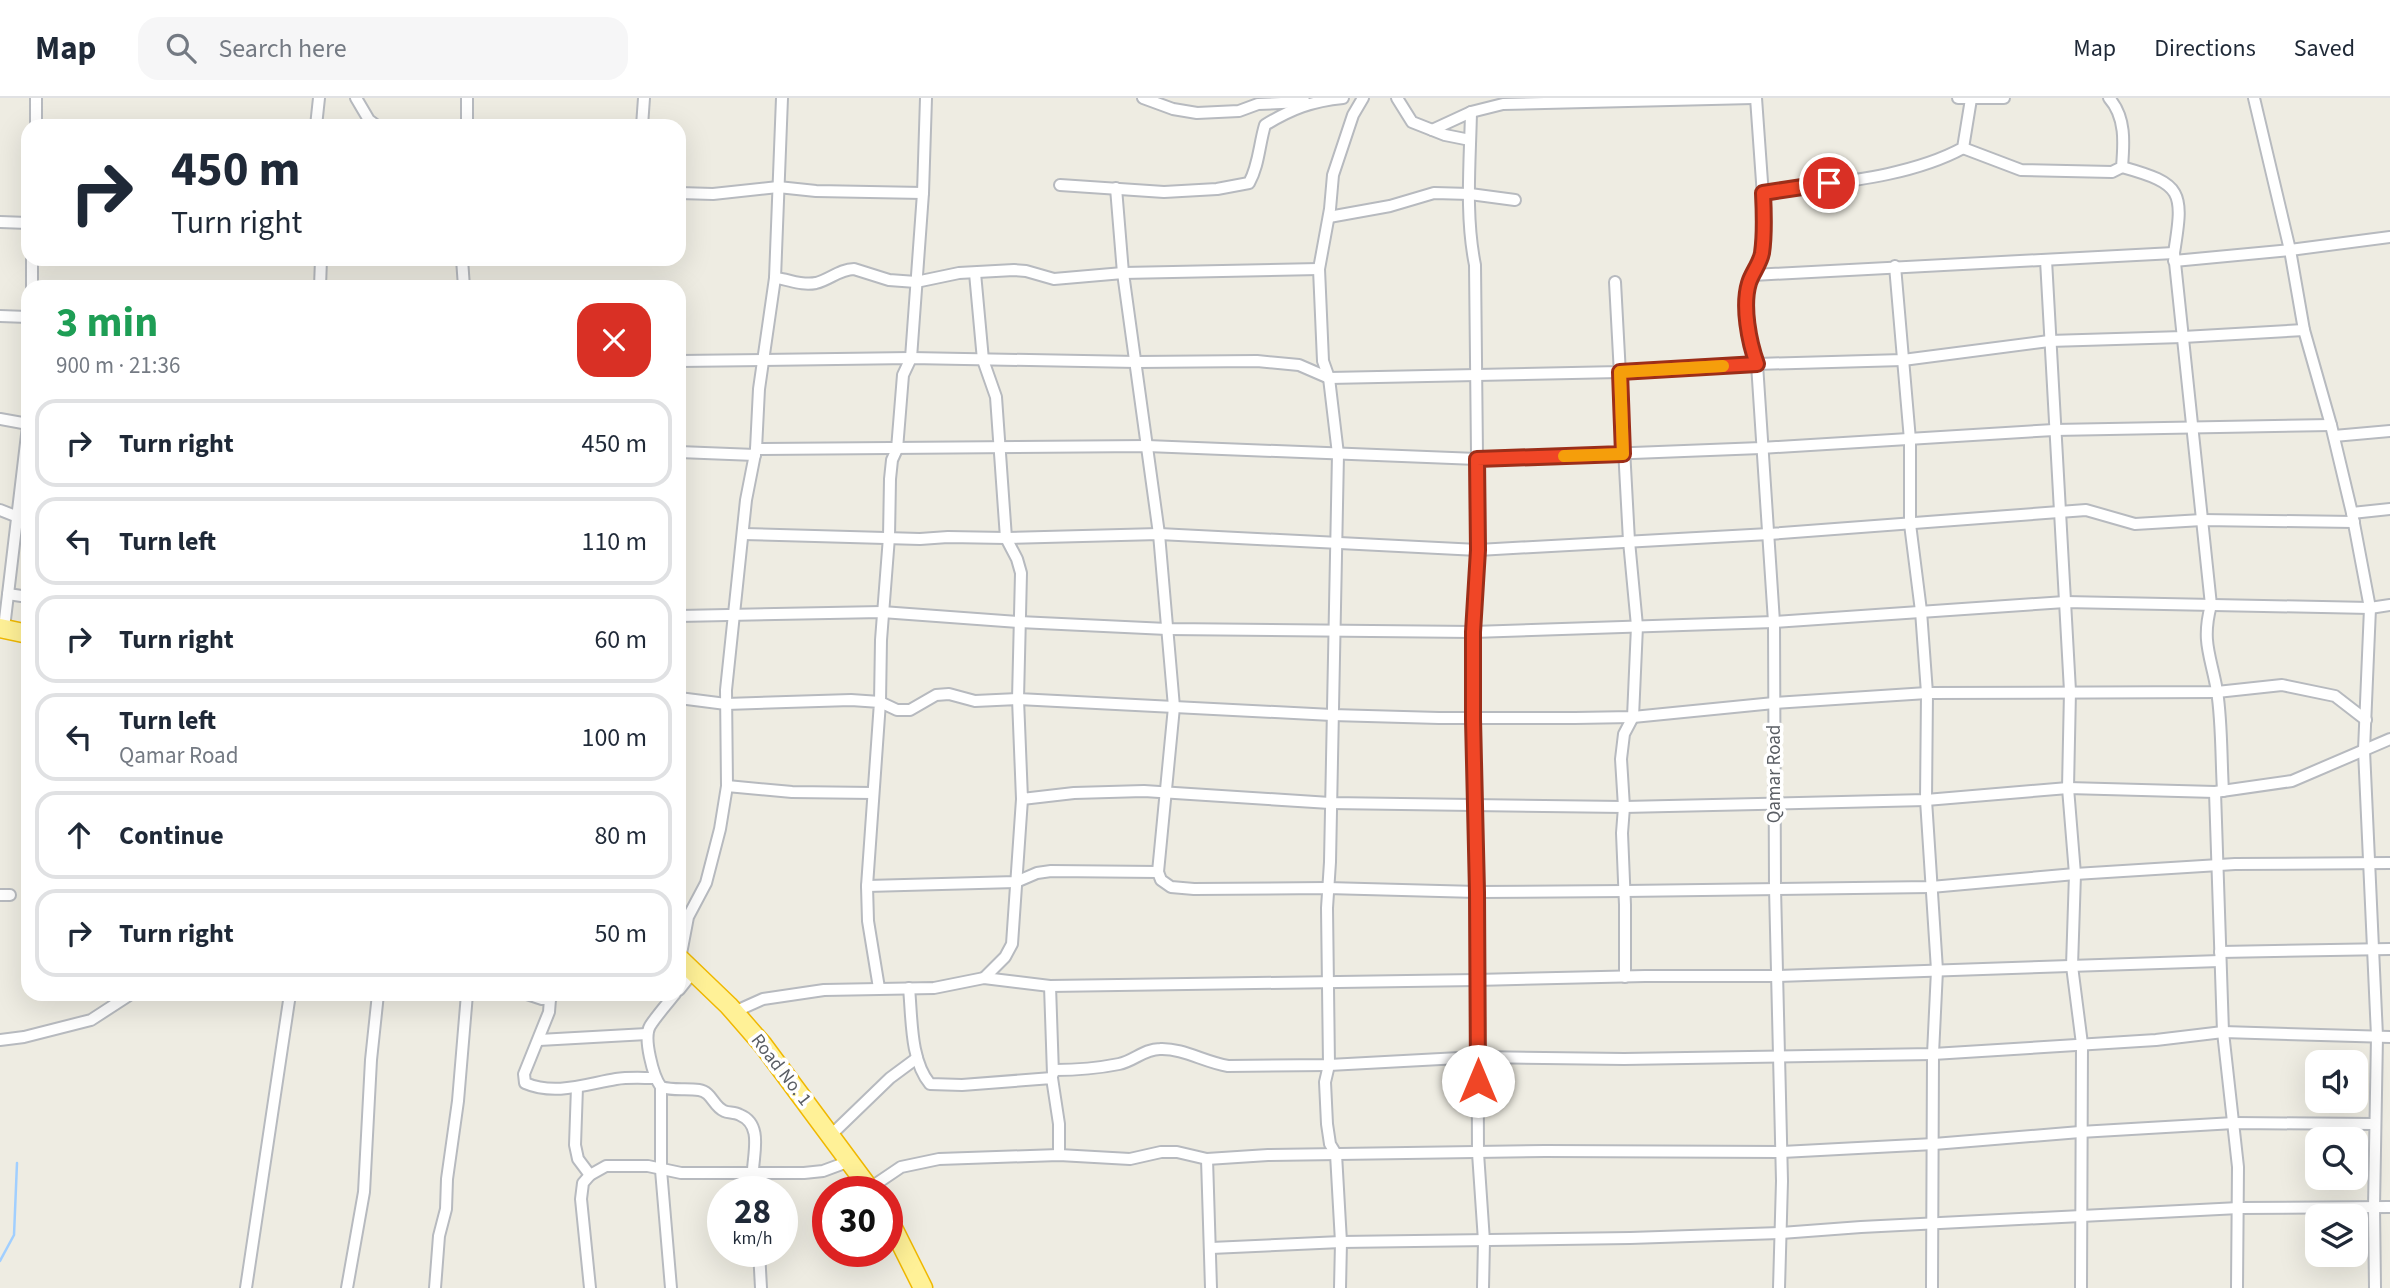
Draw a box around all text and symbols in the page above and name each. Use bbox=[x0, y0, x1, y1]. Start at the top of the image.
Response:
search box bbox=[138, 17, 628, 80]
text: Map bbox=[35, 25, 96, 72]
icon: search bbox=[162, 29, 200, 67]
text: Search here bbox=[218, 30, 347, 67]
text: Map bbox=[2073, 31, 2116, 66]
text: Directions bbox=[2154, 31, 2256, 66]
text: Saved bbox=[2294, 31, 2355, 66]
text: 450 m bbox=[171, 135, 300, 205]
icon: right bbox=[56, 147, 147, 238]
pin bbox=[1799, 153, 1859, 213]
icon: arrive bbox=[1810, 164, 1848, 202]
text: Turn right bbox=[171, 200, 302, 246]
text: 3 min bbox=[56, 293, 158, 353]
button: close bbox=[577, 303, 651, 377]
text: 900 m · 21:36 bbox=[56, 349, 180, 382]
icon: right bbox=[60, 424, 98, 462]
text: Turn right bbox=[119, 425, 234, 462]
text: 450 m bbox=[581, 425, 647, 462]
icon: left bbox=[60, 522, 98, 560]
text: Turn left bbox=[119, 523, 216, 560]
text: 110 m bbox=[581, 523, 647, 560]
icon: right bbox=[60, 620, 98, 658]
text: Turn right bbox=[119, 621, 234, 658]
text: 60 m bbox=[594, 621, 647, 658]
text: Turn left bbox=[119, 702, 216, 739]
icon: left bbox=[60, 718, 98, 756]
text: 100 m bbox=[581, 719, 647, 756]
street label: Qamar Road bbox=[1761, 725, 1788, 823]
text: Qamar Road bbox=[119, 739, 238, 772]
icon: ahead bbox=[60, 816, 98, 854]
text: Continue bbox=[119, 817, 224, 854]
text: 80 m bbox=[594, 817, 647, 854]
icon: right bbox=[60, 914, 98, 952]
text: Turn right bbox=[119, 915, 234, 952]
text: 50 m bbox=[594, 915, 647, 952]
street label: Road No. 1 bbox=[744, 1028, 818, 1112]
position arrow bbox=[1441, 1044, 1515, 1118]
map controls bbox=[2305, 1050, 2368, 1267]
button: sound bbox=[2305, 1050, 2368, 1113]
button: search bbox=[2305, 1127, 2368, 1190]
speed limit sign: 30 bbox=[812, 1176, 903, 1267]
text: 28 bbox=[734, 1187, 771, 1237]
button: layers bbox=[2305, 1204, 2368, 1267]
text: km/h bbox=[733, 1226, 772, 1251]

